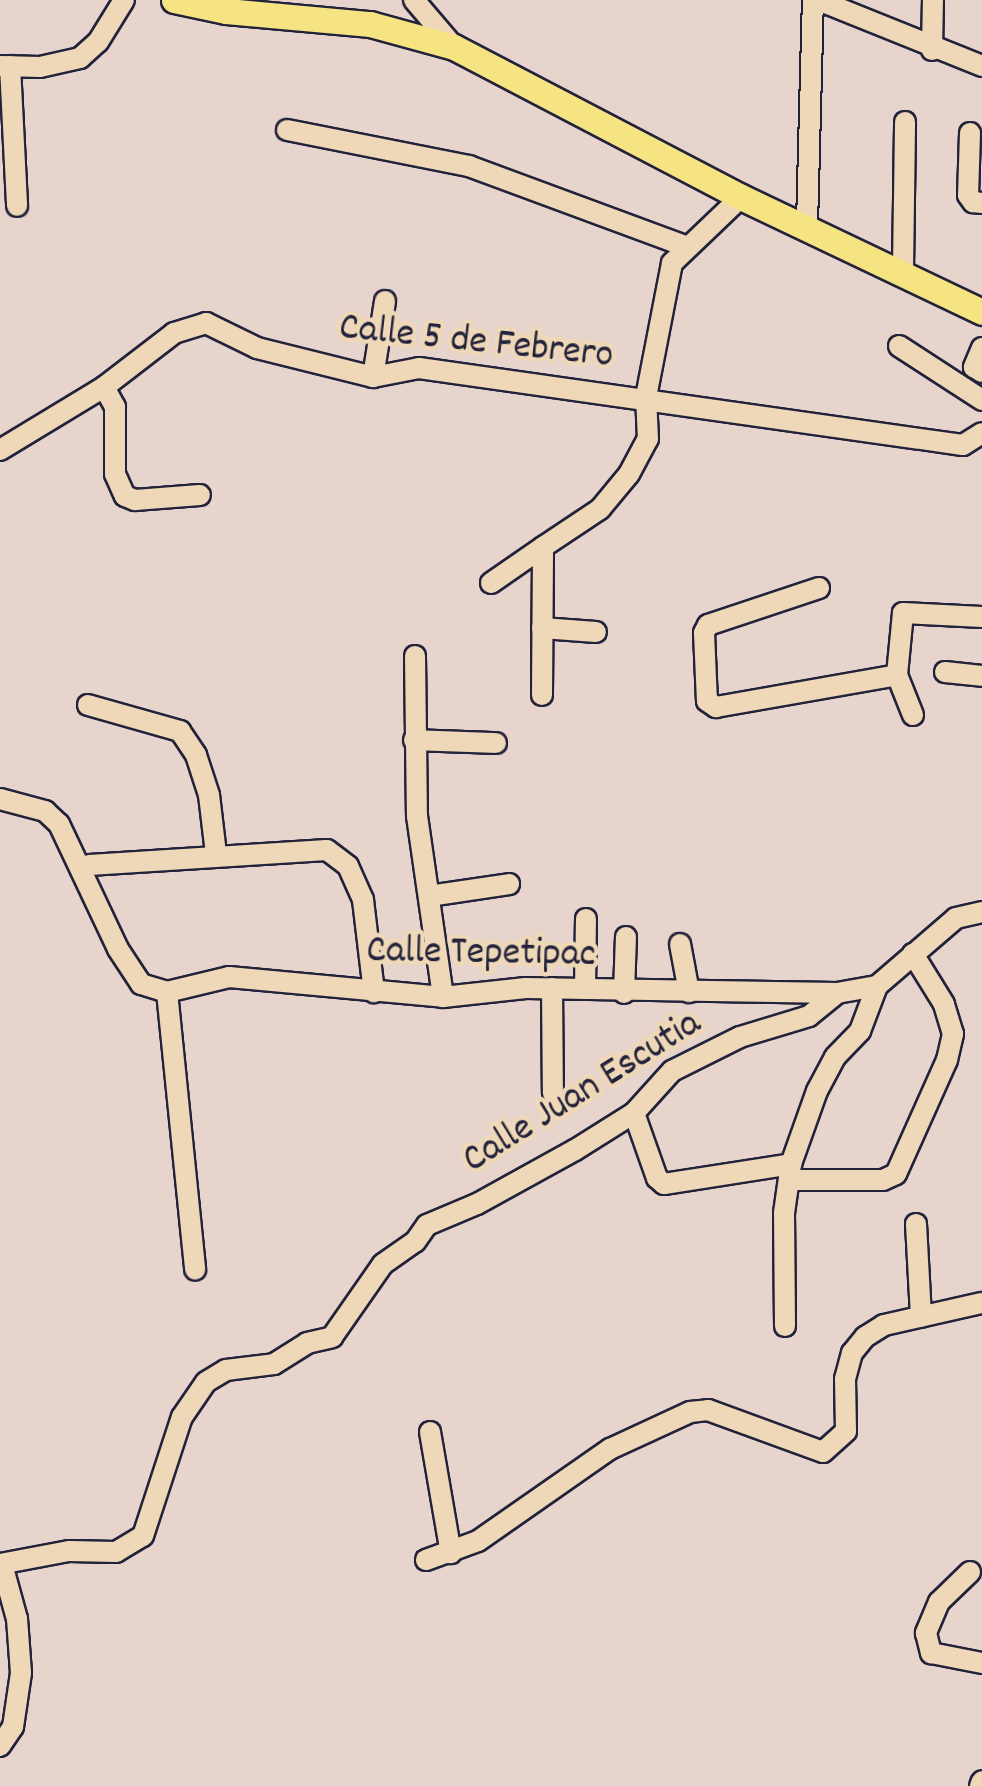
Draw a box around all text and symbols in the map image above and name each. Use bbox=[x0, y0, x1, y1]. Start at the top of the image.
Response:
street label: Calle 5 de Febrero bbox=[337, 306, 615, 382]
street label: Calle Tepetipac bbox=[366, 929, 596, 981]
street label: Calle Juan Escutia bbox=[455, 1002, 711, 1186]

